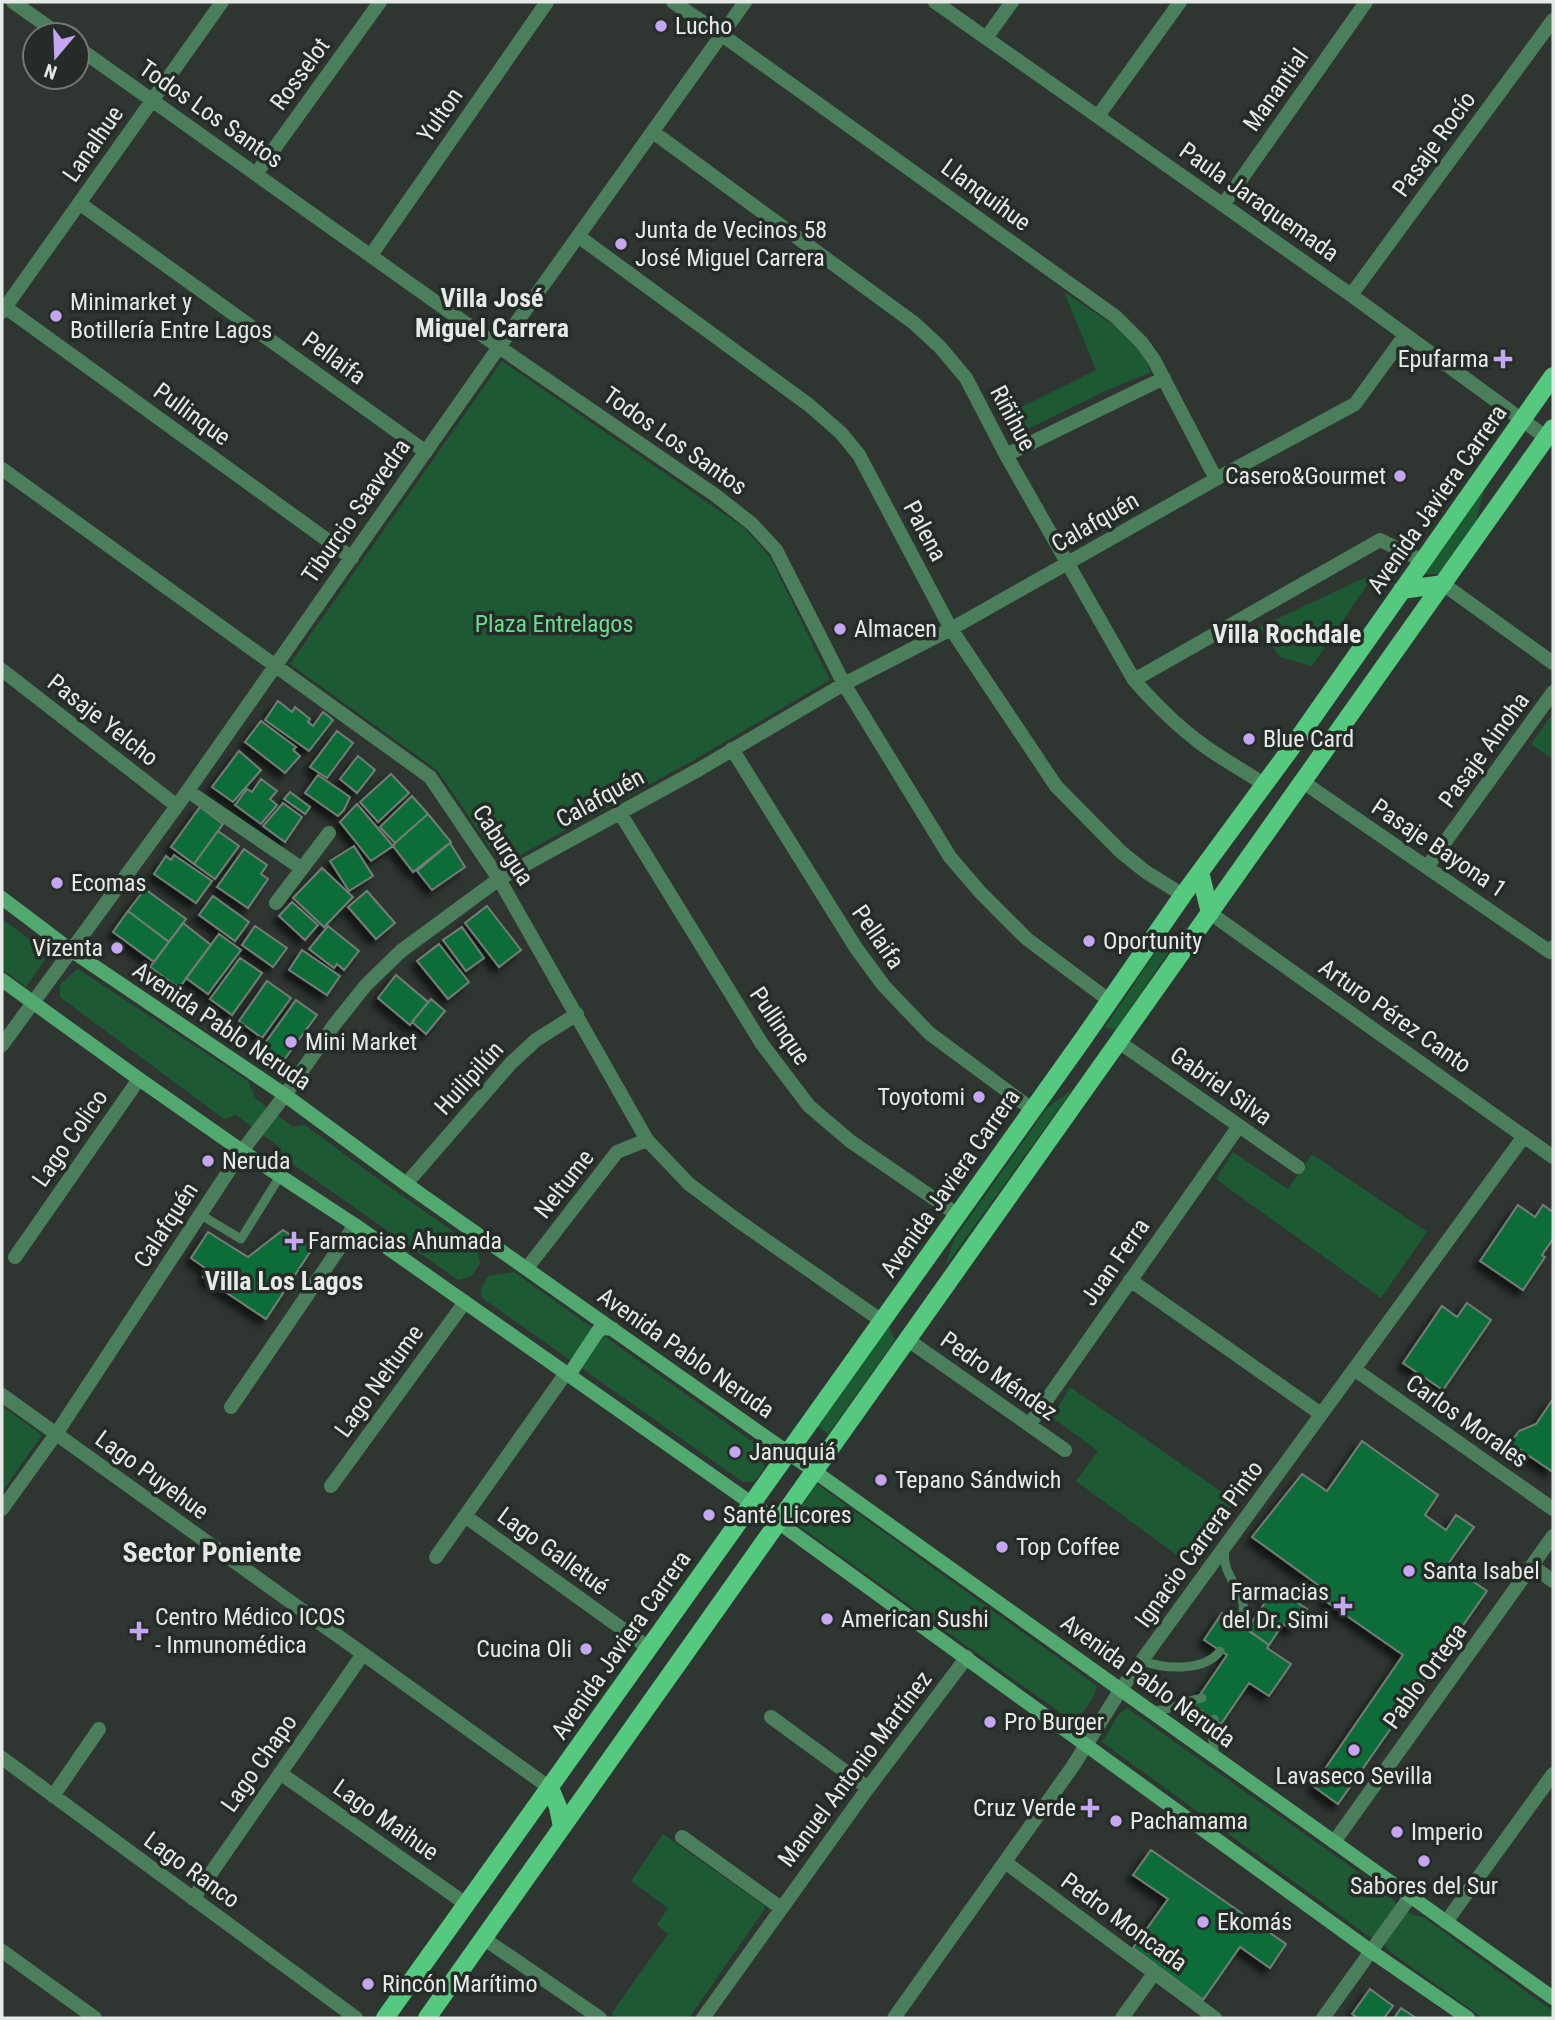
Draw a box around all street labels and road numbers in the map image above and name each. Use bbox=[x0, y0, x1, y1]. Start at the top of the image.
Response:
street label: Rosselot bbox=[264, 32, 336, 116]
street label: Manantial bbox=[1238, 43, 1314, 137]
street label: Todos Los Santos bbox=[134, 54, 288, 174]
street label: Yulton bbox=[411, 82, 469, 148]
street label: Pasaje Rocío bbox=[1387, 86, 1481, 202]
street label: Lanalhue bbox=[57, 101, 129, 187]
street label: Paula Jaraquemada bbox=[1174, 137, 1344, 267]
street label: Llanquihue bbox=[936, 153, 1036, 237]
street label: Pellaifa bbox=[297, 326, 371, 390]
street label: Pullinque bbox=[148, 377, 236, 451]
street label: Todos Los Santos bbox=[598, 381, 752, 501]
street label: Riñihue bbox=[984, 381, 1042, 455]
street label: Avenida Javiera Carrera bbox=[1361, 399, 1513, 599]
street label: Tiburcio Saavedra bbox=[296, 434, 416, 588]
street label: Calafquén bbox=[1046, 486, 1144, 558]
street label: Palena bbox=[897, 496, 953, 566]
street label: Pasaje Yelcho bbox=[42, 668, 164, 772]
street label: Pasaje Ainoha bbox=[1433, 687, 1535, 813]
street label: Calafquén bbox=[551, 763, 649, 833]
street label: Pasaje Bayona 1 bbox=[1366, 793, 1512, 903]
street label: Caburgua bbox=[467, 799, 539, 891]
street label: Pellaifa bbox=[846, 900, 910, 974]
street label: Arturo Pérez Canto bbox=[1313, 953, 1477, 1079]
street label: Avenida Pablo Neruda bbox=[128, 956, 316, 1096]
street label: Pullinque bbox=[744, 982, 816, 1070]
street label: Huilipilún bbox=[429, 1036, 509, 1120]
street label: Gabriel Silva bbox=[1165, 1041, 1277, 1131]
street label: Avenida Javiera Carrera bbox=[874, 1083, 1026, 1283]
street label: Lago Colico bbox=[26, 1084, 114, 1192]
street label: Neltume bbox=[528, 1144, 600, 1224]
street label: Calafquén bbox=[128, 1177, 204, 1273]
street label: Juan Ferra bbox=[1075, 1213, 1155, 1311]
street label: Avenida Pablo Neruda bbox=[593, 1282, 779, 1424]
street label: Lago Neltume bbox=[329, 1319, 429, 1443]
street label: Pedro Méndez bbox=[935, 1326, 1063, 1426]
street label: Carlos Morales bbox=[1401, 1369, 1533, 1473]
street label: Lago Puyehue bbox=[90, 1425, 214, 1525]
street label: Ignacio Carrera Pinto bbox=[1129, 1455, 1269, 1633]
street label: Lago Galletué bbox=[492, 1501, 614, 1601]
street label: Avenida Javiera Carrera bbox=[545, 1545, 697, 1745]
street label: Avenida Pablo Neruda bbox=[1055, 1608, 1241, 1754]
street label: Pablo Ortega bbox=[1377, 1618, 1473, 1734]
street label: Manuel Antonio Martínez bbox=[772, 1666, 938, 1872]
street label: Lago Chapo bbox=[215, 1709, 303, 1817]
street label: Lago Maihue bbox=[328, 1774, 444, 1866]
street label: Lago Ranco bbox=[139, 1826, 245, 1914]
street label: Pedro Moncada bbox=[1056, 1867, 1192, 1977]

